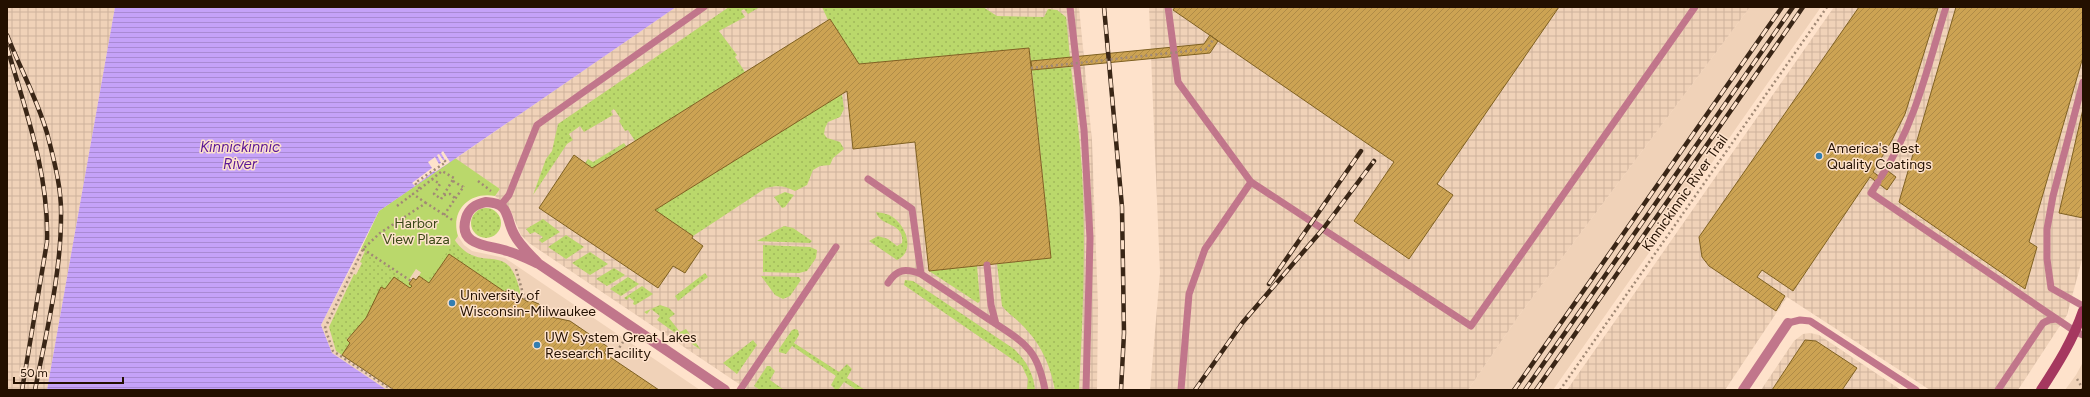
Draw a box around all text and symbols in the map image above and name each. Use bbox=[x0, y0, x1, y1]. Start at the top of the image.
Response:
street label: Kinnickinnic River Trail bbox=[1638, 131, 1732, 255]
water label: Kinnickinnic River bbox=[200, 138, 280, 173]
place label: America's Best Quality Coatings bbox=[1827, 140, 1932, 173]
marker: America's Best Quality Coatings bbox=[1814, 151, 1824, 161]
park label: Harbor View Plaza bbox=[382, 215, 450, 248]
place label: University of Wisconsin-Milwaukee bbox=[460, 287, 596, 320]
marker: University of Wisconsin-Milwaukee bbox=[447, 298, 457, 308]
place label: UW System Great Lakes Research Facility bbox=[545, 329, 697, 362]
marker: UW System Great Lakes Research Facility bbox=[532, 340, 542, 350]
scale bar bbox=[14, 359, 123, 385]
text: 50 m bbox=[20, 366, 48, 380]

